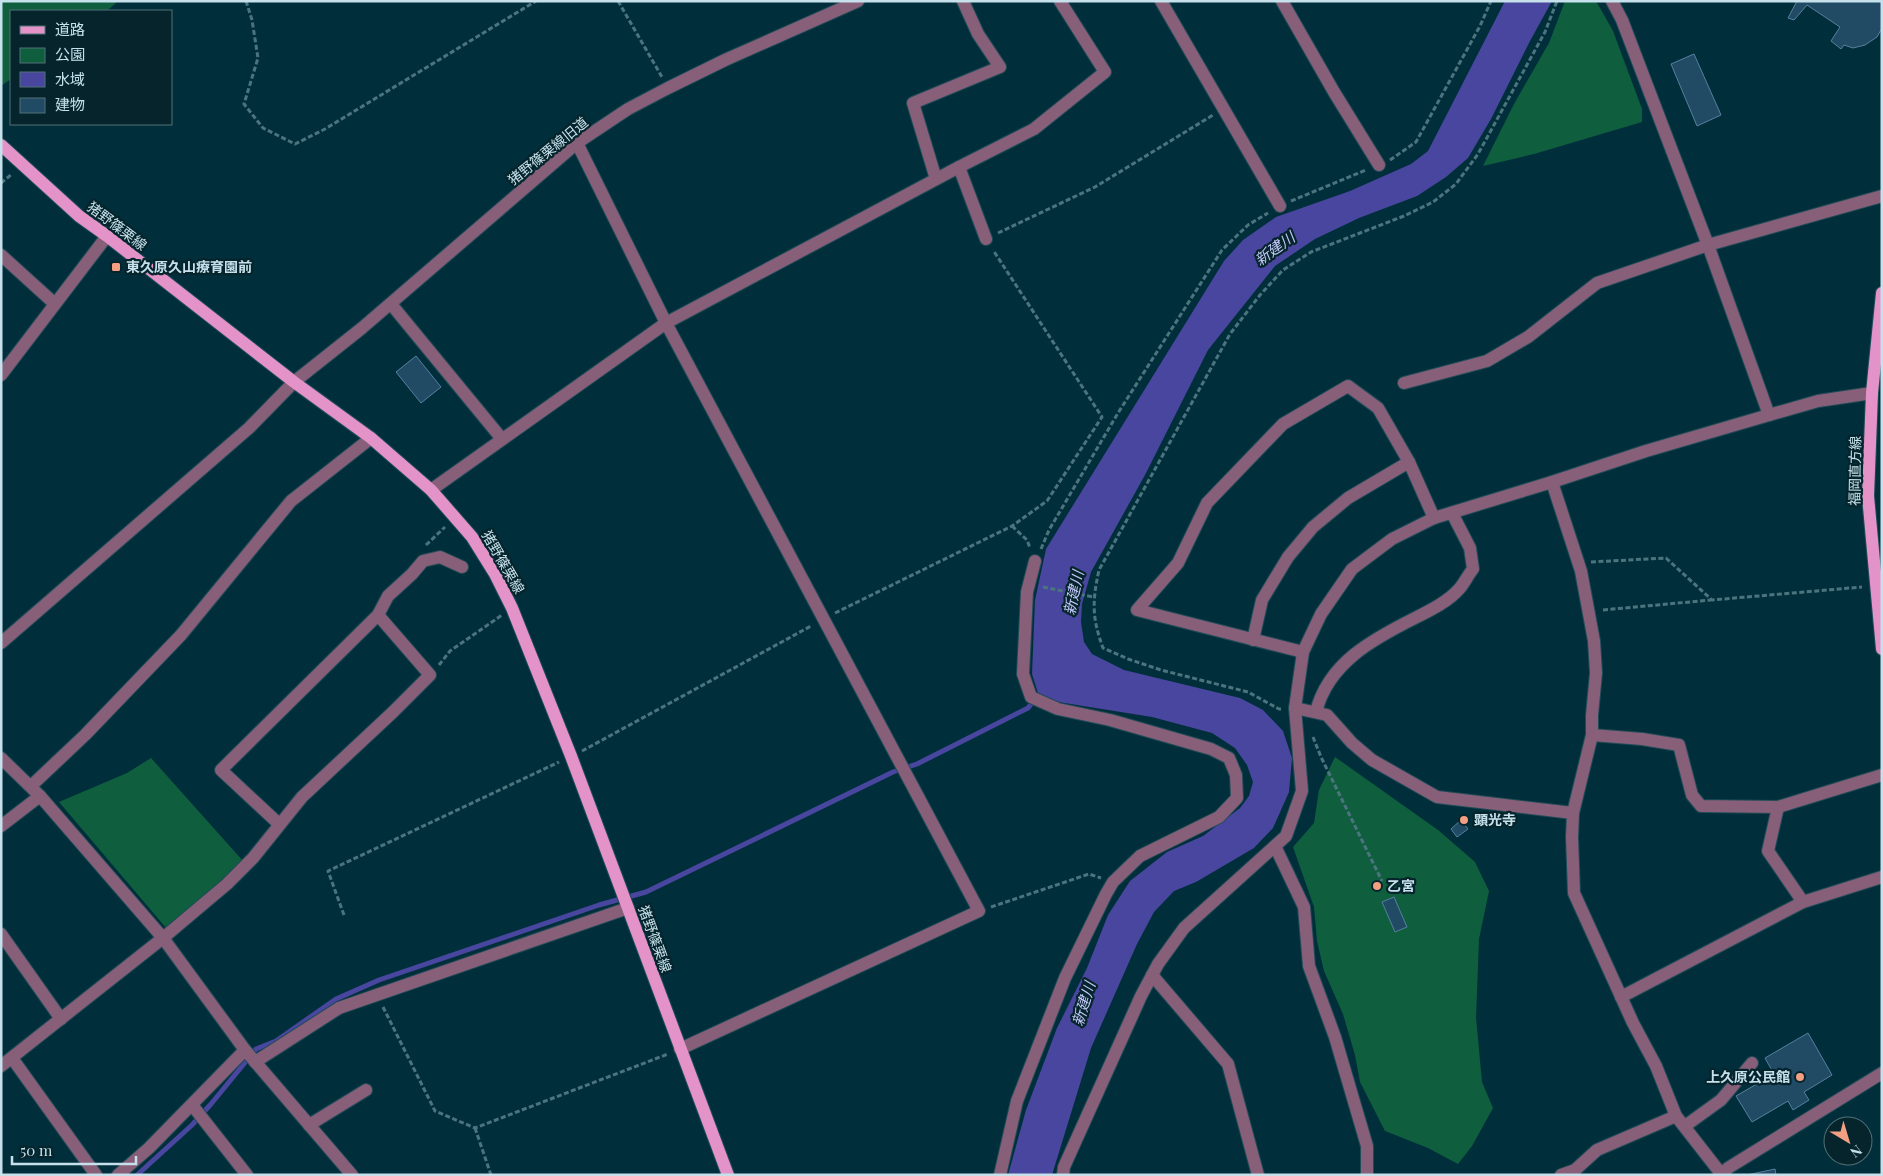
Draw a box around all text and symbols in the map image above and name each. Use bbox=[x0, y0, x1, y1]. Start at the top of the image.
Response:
legend bbox=[10, 10, 172, 125]
text: 道路 bbox=[55, 19, 85, 39]
text: 公園 bbox=[55, 44, 85, 64]
text: 水域 bbox=[55, 69, 85, 89]
text: 建物 bbox=[55, 94, 85, 114]
street label: 猪野篠栗線旧道 bbox=[504, 112, 592, 189]
street label: 猪野篠栗線 bbox=[84, 197, 151, 254]
water label: 新建川 bbox=[1250, 226, 1300, 270]
place label: 東久原久山療育園前 bbox=[126, 257, 252, 276]
marker: 東久原久山療育園前 bbox=[110, 261, 122, 273]
street label: 福岡直方線 bbox=[1844, 436, 1865, 506]
street label: 猪野篠栗線 bbox=[478, 527, 529, 597]
water label: 新建川 bbox=[1059, 567, 1088, 617]
place label: 顕光寺 bbox=[1474, 810, 1516, 829]
marker: 顕光寺 bbox=[1458, 814, 1470, 826]
place label: 乙宮 bbox=[1387, 876, 1415, 895]
marker: 乙宮 bbox=[1371, 880, 1383, 892]
street label: 猪野篠栗線 bbox=[635, 903, 676, 975]
water label: 新建川 bbox=[1067, 977, 1100, 1028]
place label: 上久原公民館 bbox=[1706, 1067, 1790, 1086]
marker: 上久原公民館 bbox=[1794, 1071, 1806, 1083]
north arrow bbox=[1823, 1116, 1873, 1166]
scale bar bbox=[12, 1134, 136, 1166]
text: 50 m bbox=[20, 1140, 53, 1160]
text: N bbox=[1846, 1141, 1866, 1162]

